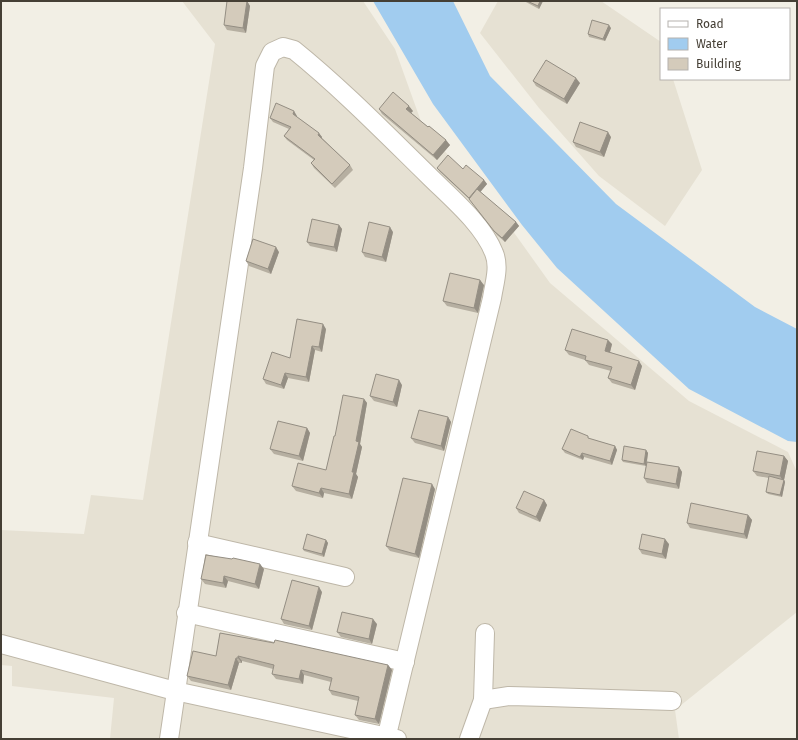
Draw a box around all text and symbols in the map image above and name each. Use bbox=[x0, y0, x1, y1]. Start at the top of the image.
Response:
legend bbox=[660, 8, 790, 80]
text: Road bbox=[696, 17, 724, 31]
text: Water bbox=[696, 37, 728, 51]
text: Building bbox=[696, 57, 742, 71]

